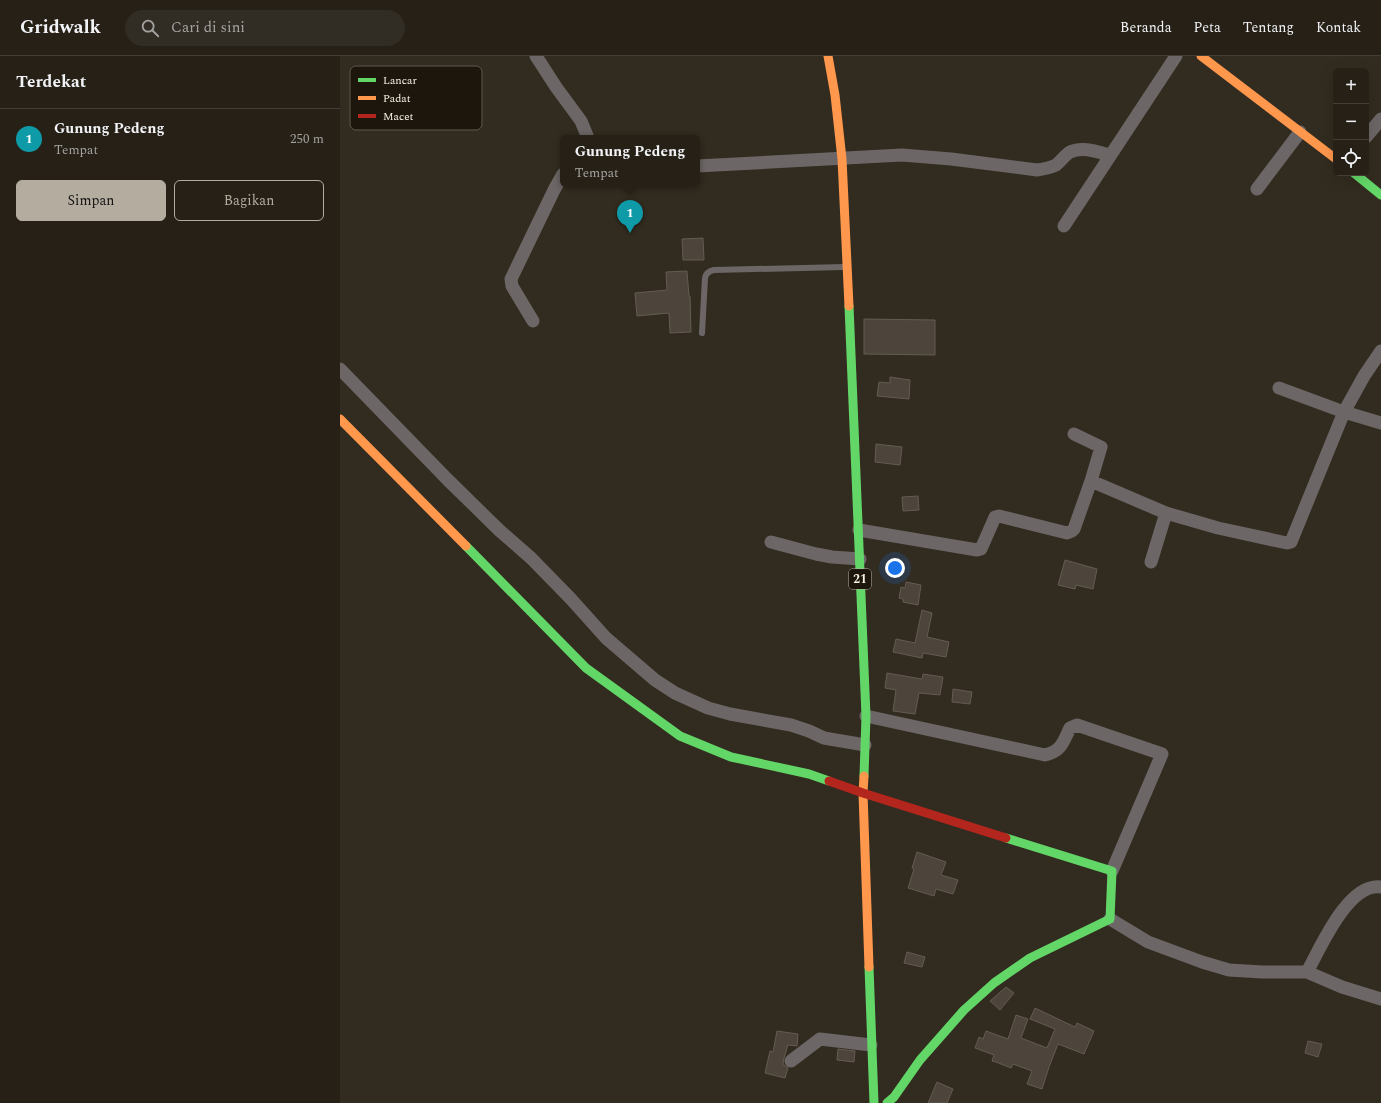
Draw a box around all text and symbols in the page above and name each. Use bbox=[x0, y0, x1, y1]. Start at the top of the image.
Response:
search box bbox=[125, 10, 405, 46]
text: Gridwalk bbox=[20, 13, 101, 42]
text: Cari di sini bbox=[171, 16, 245, 39]
icon: search bbox=[139, 17, 161, 39]
text: Beranda bbox=[1120, 17, 1172, 38]
text: Peta bbox=[1194, 17, 1221, 38]
text: Tentang bbox=[1243, 17, 1294, 38]
text: Kontak bbox=[1316, 17, 1361, 38]
legend bbox=[350, 66, 482, 130]
map controls bbox=[1333, 68, 1369, 176]
button: + bbox=[1333, 68, 1369, 104]
text: Terdekat bbox=[16, 69, 86, 95]
text: Lancar bbox=[383, 72, 417, 89]
text: Padat bbox=[383, 90, 411, 107]
button: − bbox=[1333, 104, 1369, 140]
text: Macet bbox=[383, 108, 414, 125]
text: Gunung Pedeng bbox=[54, 117, 165, 140]
text: 1 bbox=[25, 129, 33, 149]
text: 250 m bbox=[290, 129, 324, 149]
popup bbox=[560, 135, 700, 187]
text: Tempat bbox=[54, 140, 98, 160]
text: Gunung Pedeng bbox=[575, 140, 685, 163]
button: locate bbox=[1333, 140, 1369, 176]
text: Tempat bbox=[575, 163, 619, 183]
button: Simpan bbox=[16, 180, 166, 221]
button: Bagikan bbox=[174, 180, 324, 221]
pin: 1 bbox=[617, 200, 643, 233]
your location bbox=[885, 558, 905, 578]
road number: 21 bbox=[849, 569, 871, 589]

